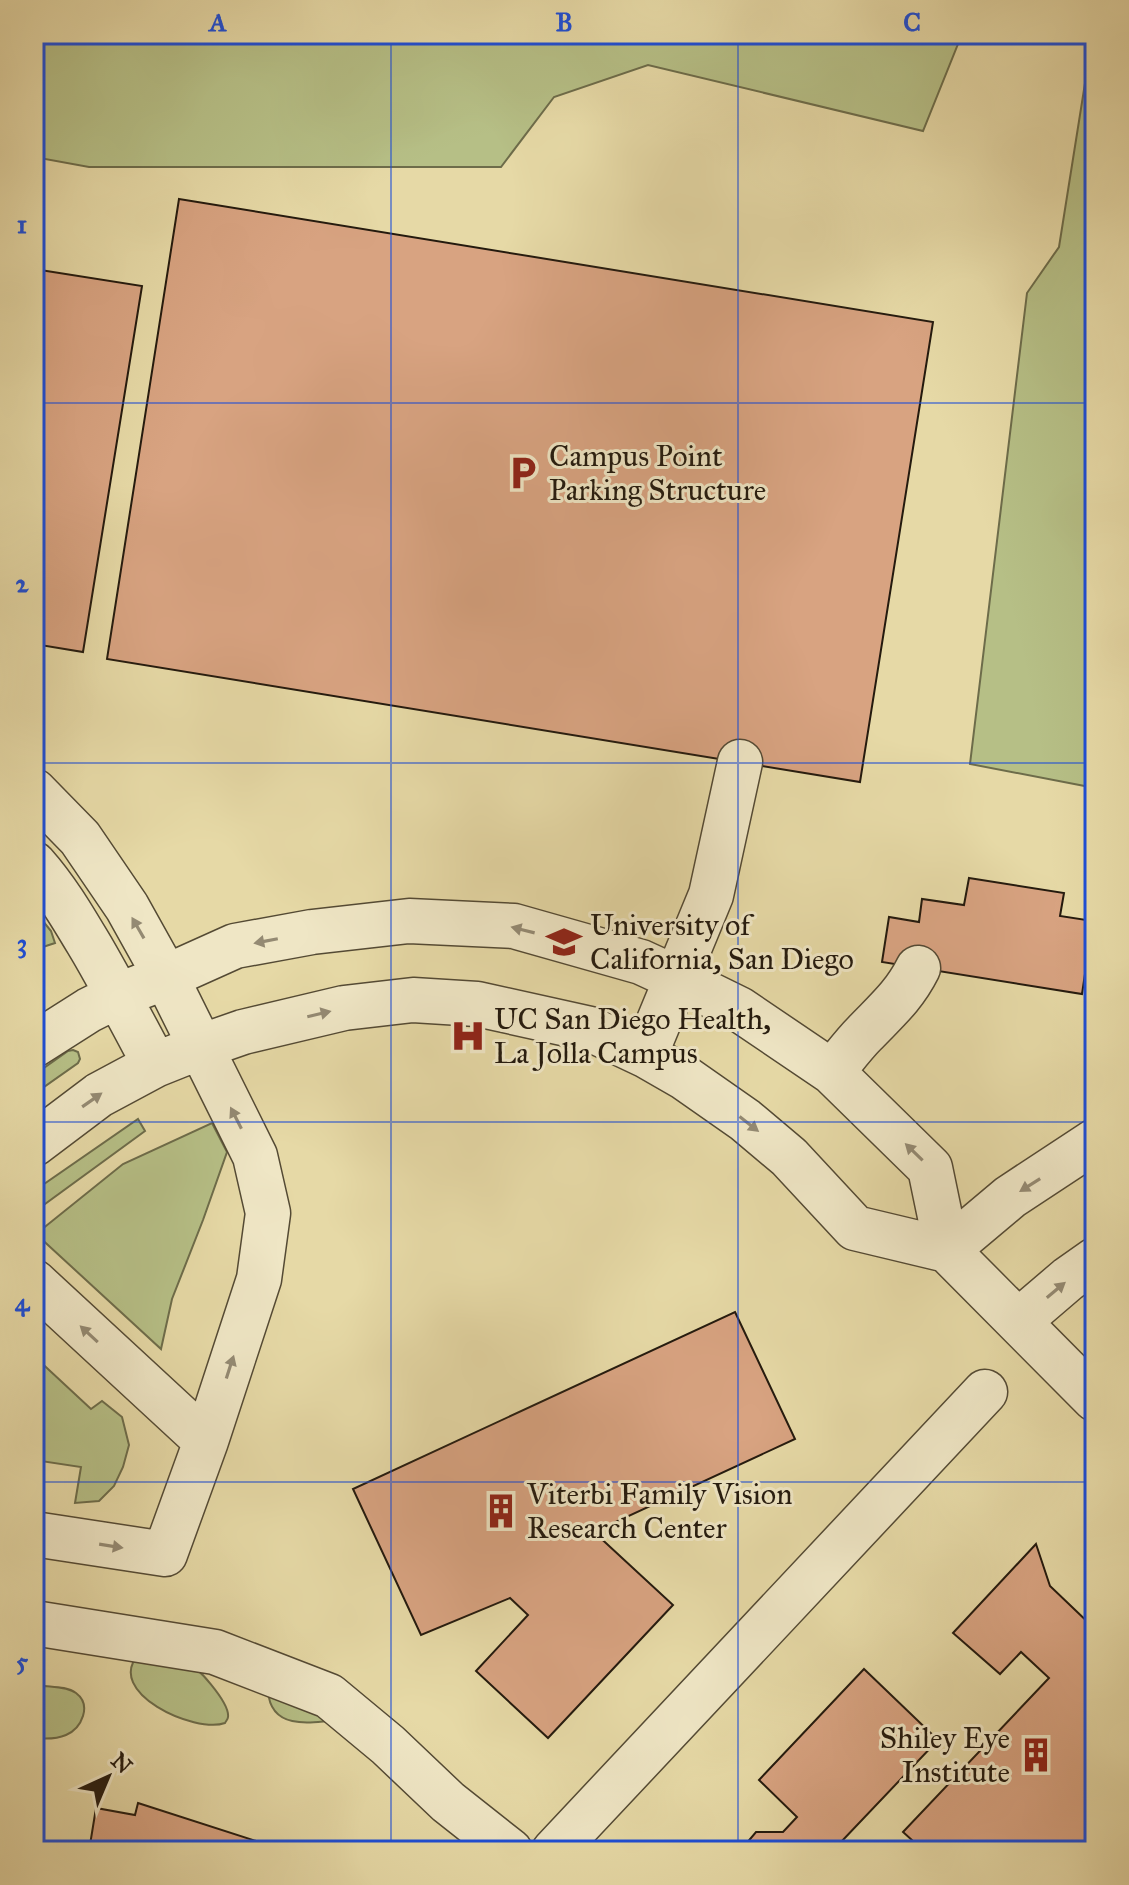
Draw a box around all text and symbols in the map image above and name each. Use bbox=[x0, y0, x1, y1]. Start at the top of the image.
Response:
text: A bbox=[207, 6, 227, 38]
text: B bbox=[555, 6, 573, 38]
text: C bbox=[903, 6, 921, 38]
text: 1 bbox=[17, 208, 27, 240]
place label: Campus Point Parking Structure bbox=[549, 438, 766, 508]
parking icon: Campus Point Parking Structure bbox=[504, 454, 542, 492]
text: 2 bbox=[16, 567, 30, 599]
place label: University of California, San Diego bbox=[590, 907, 854, 977]
one-way arrow bbox=[131, 917, 145, 939]
one-way arrow bbox=[511, 923, 536, 935]
school or university icon: University of California, San Diego bbox=[545, 923, 583, 961]
text: 3 bbox=[17, 927, 27, 959]
one-way arrow bbox=[253, 935, 278, 947]
place label: UC San Diego Health, La Jolla Campus bbox=[494, 1001, 771, 1071]
one-way arrow bbox=[306, 1008, 331, 1020]
hospital icon: UC San Diego Health, La Jolla Campus bbox=[449, 1017, 487, 1055]
one-way arrow bbox=[82, 1093, 103, 1108]
one-way arrow bbox=[230, 1107, 243, 1130]
one-way arrow bbox=[739, 1115, 759, 1131]
one-way arrow bbox=[905, 1143, 924, 1162]
one-way arrow bbox=[1019, 1177, 1041, 1191]
one-way arrow bbox=[1046, 1282, 1066, 1299]
text: 4 bbox=[15, 1286, 31, 1318]
one-way arrow bbox=[80, 1325, 99, 1344]
one-way arrow bbox=[224, 1355, 237, 1379]
place label: Viterbi Family Vision Research Center bbox=[526, 1476, 792, 1546]
building icon: Viterbi Family Vision Research Center bbox=[482, 1492, 520, 1530]
one-way arrow bbox=[99, 1540, 124, 1553]
text: 5 bbox=[16, 1645, 29, 1677]
place label: Shiley Eye Institute bbox=[880, 1720, 1010, 1790]
building icon: Shiley Eye Institute bbox=[1017, 1736, 1055, 1774]
north arrow bbox=[68, 1737, 148, 1817]
text: N bbox=[105, 1747, 138, 1779]

